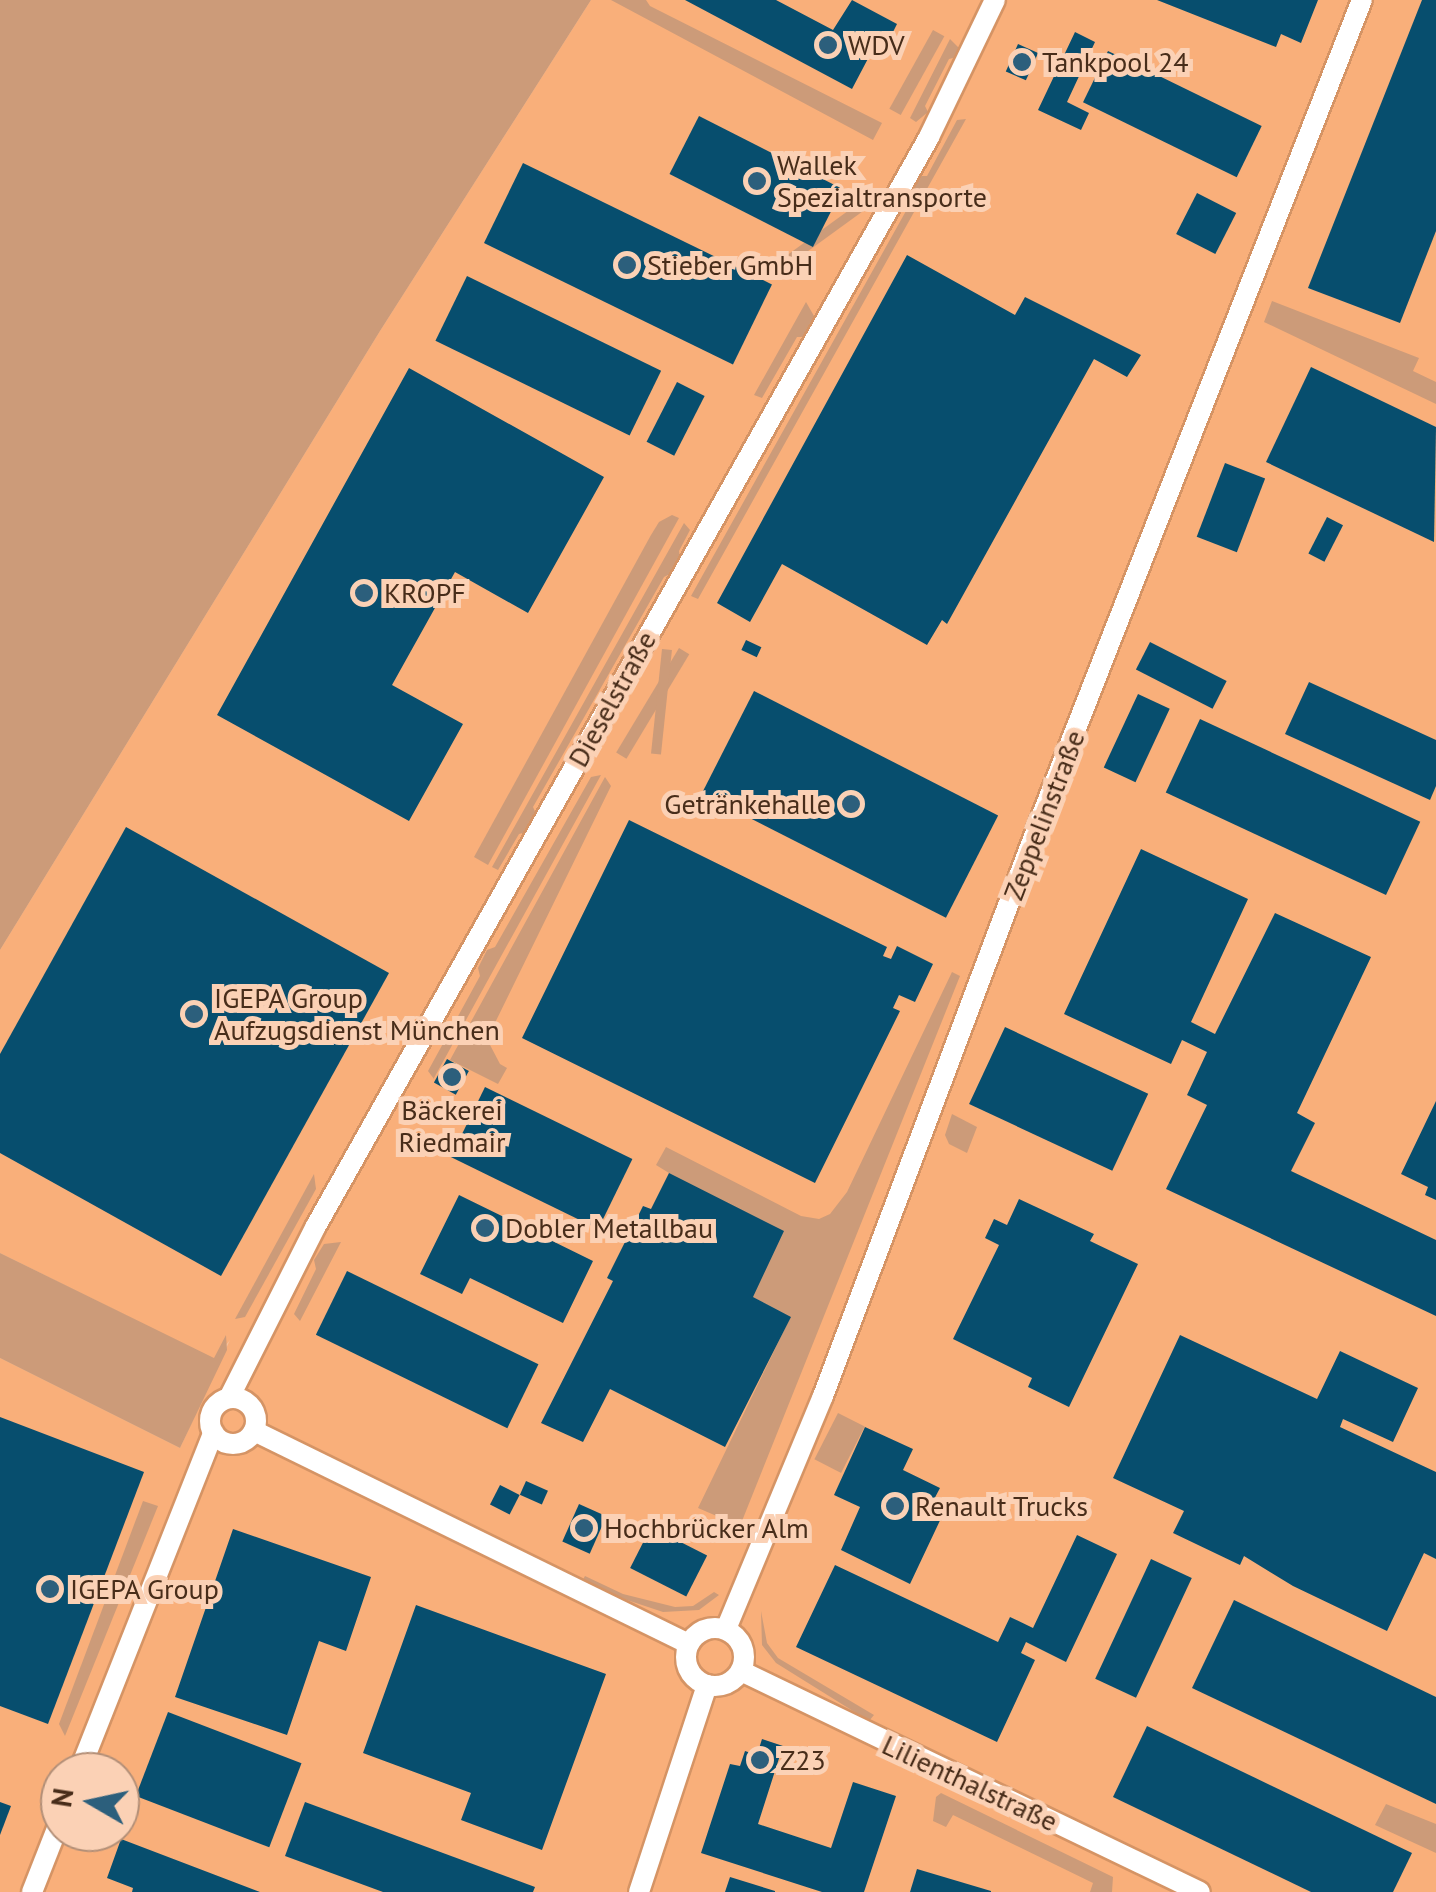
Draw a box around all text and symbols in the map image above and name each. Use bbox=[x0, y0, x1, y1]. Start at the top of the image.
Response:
place label: WDV bbox=[848, 28, 905, 62]
marker: WDV bbox=[817, 34, 839, 56]
place label: Tankpool 24 bbox=[1042, 45, 1189, 79]
marker: Tankpool 24 bbox=[1011, 51, 1033, 73]
place label: Wallek Spezialtransporte bbox=[777, 148, 987, 214]
marker: Wallek Spezialtransporte bbox=[746, 170, 768, 192]
place label: Stieber GmbH bbox=[647, 248, 813, 282]
marker: Stieber GmbH bbox=[616, 254, 638, 276]
place label: KROPF bbox=[384, 576, 466, 610]
marker: KROPF bbox=[353, 582, 375, 604]
street label: Dieselstraße bbox=[561, 625, 663, 773]
street label: Zeppelinstraße bbox=[996, 725, 1092, 905]
place label: Getränkehalle bbox=[664, 787, 831, 821]
marker: Getränkehalle bbox=[840, 793, 862, 815]
place label: IGEPA Group Aufzugsdienst München bbox=[214, 981, 500, 1047]
marker: IGEPA Group Aufzugsdienst München bbox=[183, 1003, 205, 1025]
marker: Bäckerei Riedmair bbox=[441, 1066, 463, 1088]
place label: Bäckerei Riedmair bbox=[398, 1093, 506, 1159]
place label: Dobler Metallbau bbox=[505, 1211, 713, 1245]
marker: Dobler Metallbau bbox=[474, 1217, 496, 1239]
place label: Renault Trucks bbox=[915, 1489, 1089, 1523]
marker: Renault Trucks bbox=[884, 1495, 906, 1517]
place label: Hochbrücker Alm bbox=[604, 1511, 810, 1545]
marker: Hochbrücker Alm bbox=[573, 1517, 595, 1539]
place label: IGEPA Group bbox=[70, 1572, 220, 1606]
marker: IGEPA Group bbox=[39, 1578, 61, 1600]
street label: Lilienthalstraße bbox=[877, 1728, 1063, 1838]
place label: Z23 bbox=[780, 1743, 826, 1777]
marker: Z23 bbox=[749, 1749, 771, 1771]
north arrow bbox=[40, 1752, 140, 1852]
text: N bbox=[42, 1786, 82, 1810]

